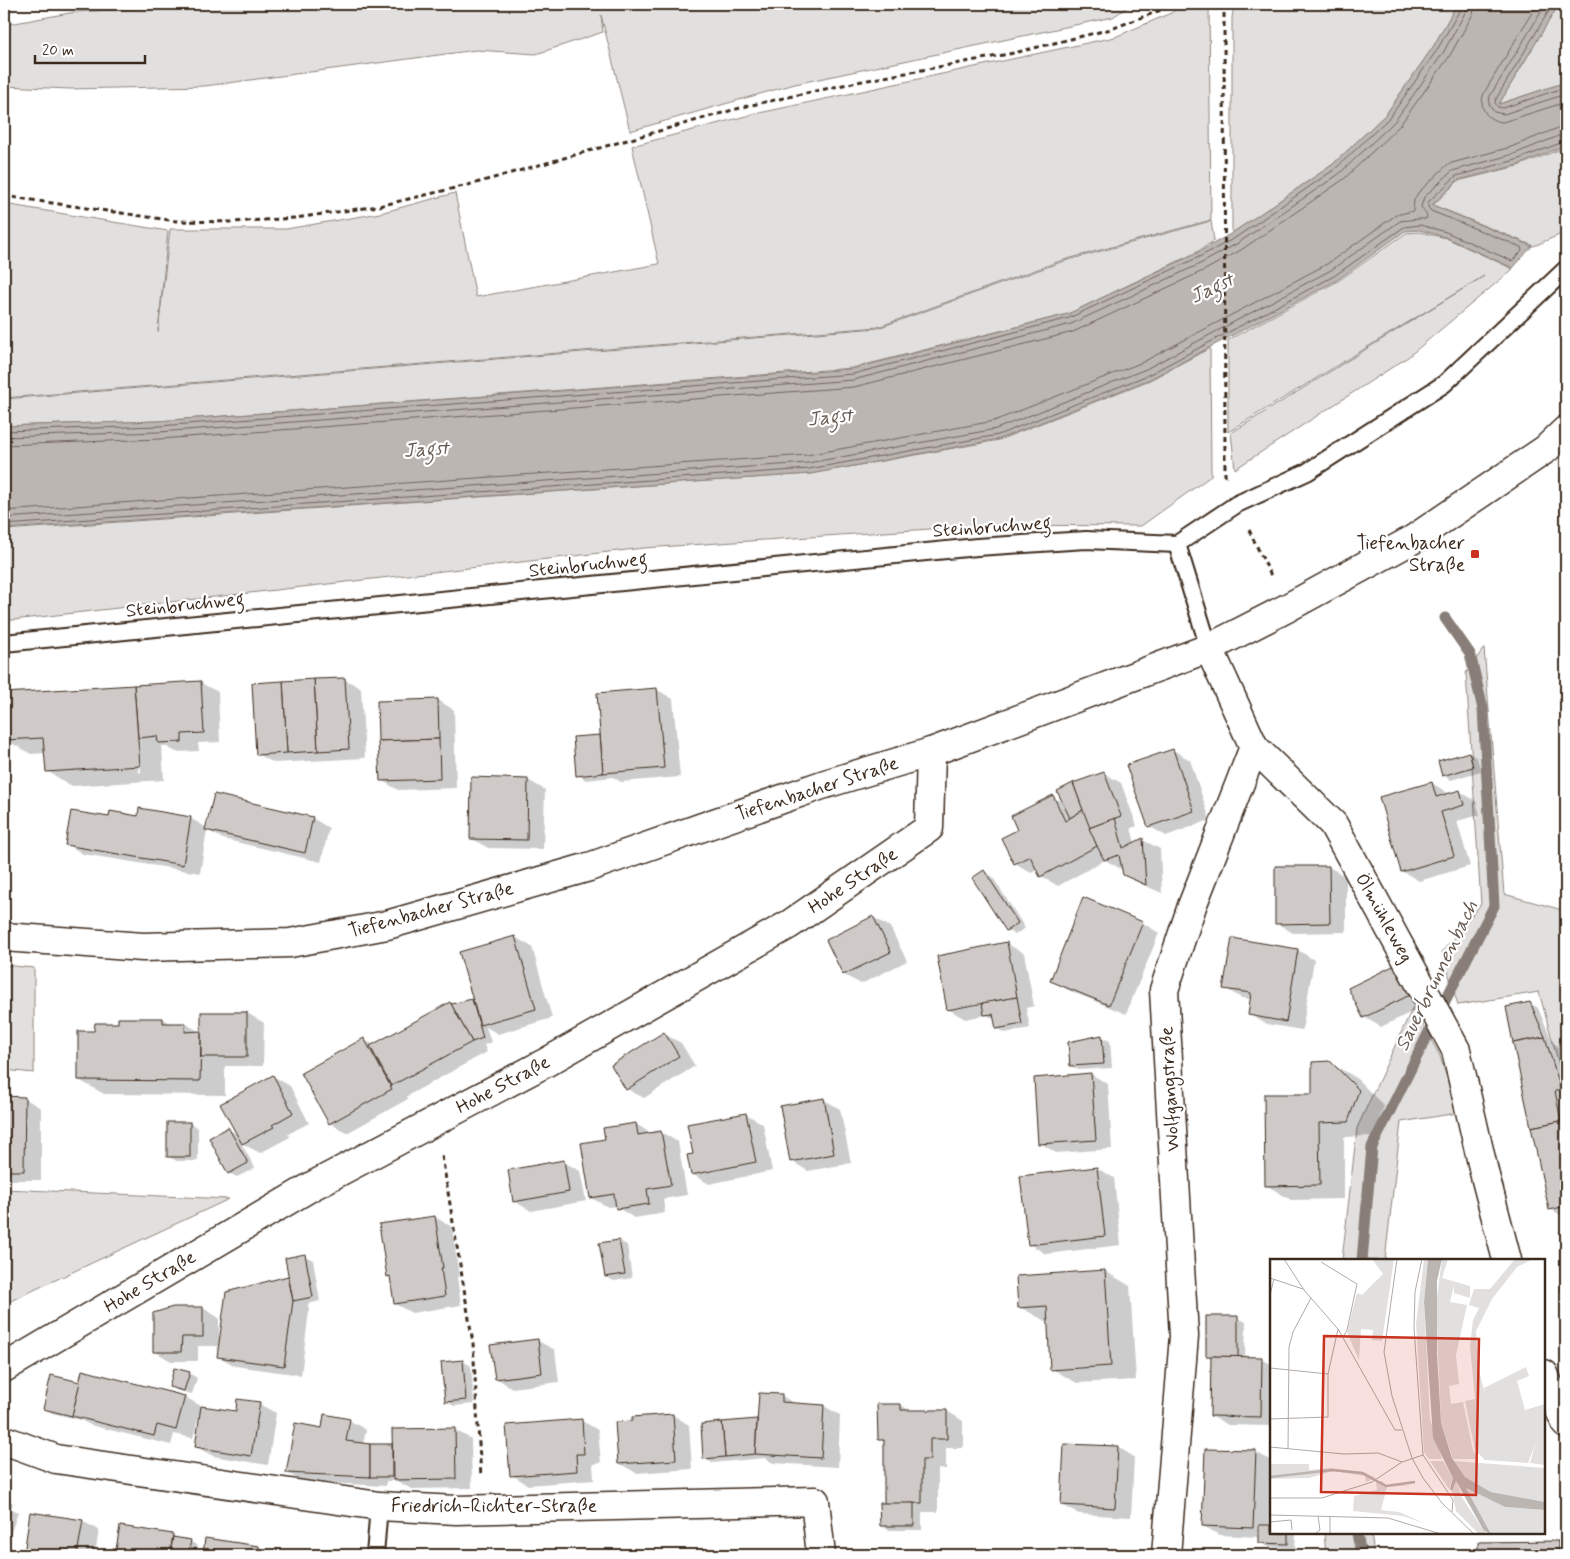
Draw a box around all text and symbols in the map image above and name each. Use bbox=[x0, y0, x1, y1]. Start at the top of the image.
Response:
scale bar bbox=[35, 32, 145, 64]
text: 20 m bbox=[42, 41, 74, 61]
water label: Jagst bbox=[1186, 266, 1241, 313]
water label: Jagst bbox=[806, 402, 856, 436]
water label: Jagst bbox=[403, 435, 452, 467]
street label: Steinbruchweg bbox=[932, 510, 1052, 547]
place label: Tiefenbacher Straße bbox=[1356, 531, 1465, 578]
street label: Steinbruchweg bbox=[528, 546, 649, 587]
marker: Tiefenbacher Straße bbox=[1469, 548, 1481, 560]
street label: Steinbruchweg bbox=[125, 586, 246, 627]
street label: Tiefenbacher Straße bbox=[732, 751, 902, 827]
street label: Hohe Straße bbox=[803, 842, 903, 920]
street label: Ölmühleweg bbox=[1348, 869, 1419, 968]
street label: Tiefenbacher Straße bbox=[346, 876, 516, 944]
water label: Sauerbrunnenbach bbox=[1389, 896, 1485, 1056]
street label: Wolfgangstraße bbox=[1154, 1026, 1188, 1152]
street label: Hohe Straße bbox=[452, 1050, 554, 1120]
street label: Hohe Straße bbox=[99, 1245, 201, 1319]
inset map bbox=[1270, 1259, 1545, 1534]
street label: Friedrich-Richter-Straße bbox=[391, 1494, 597, 1519]

